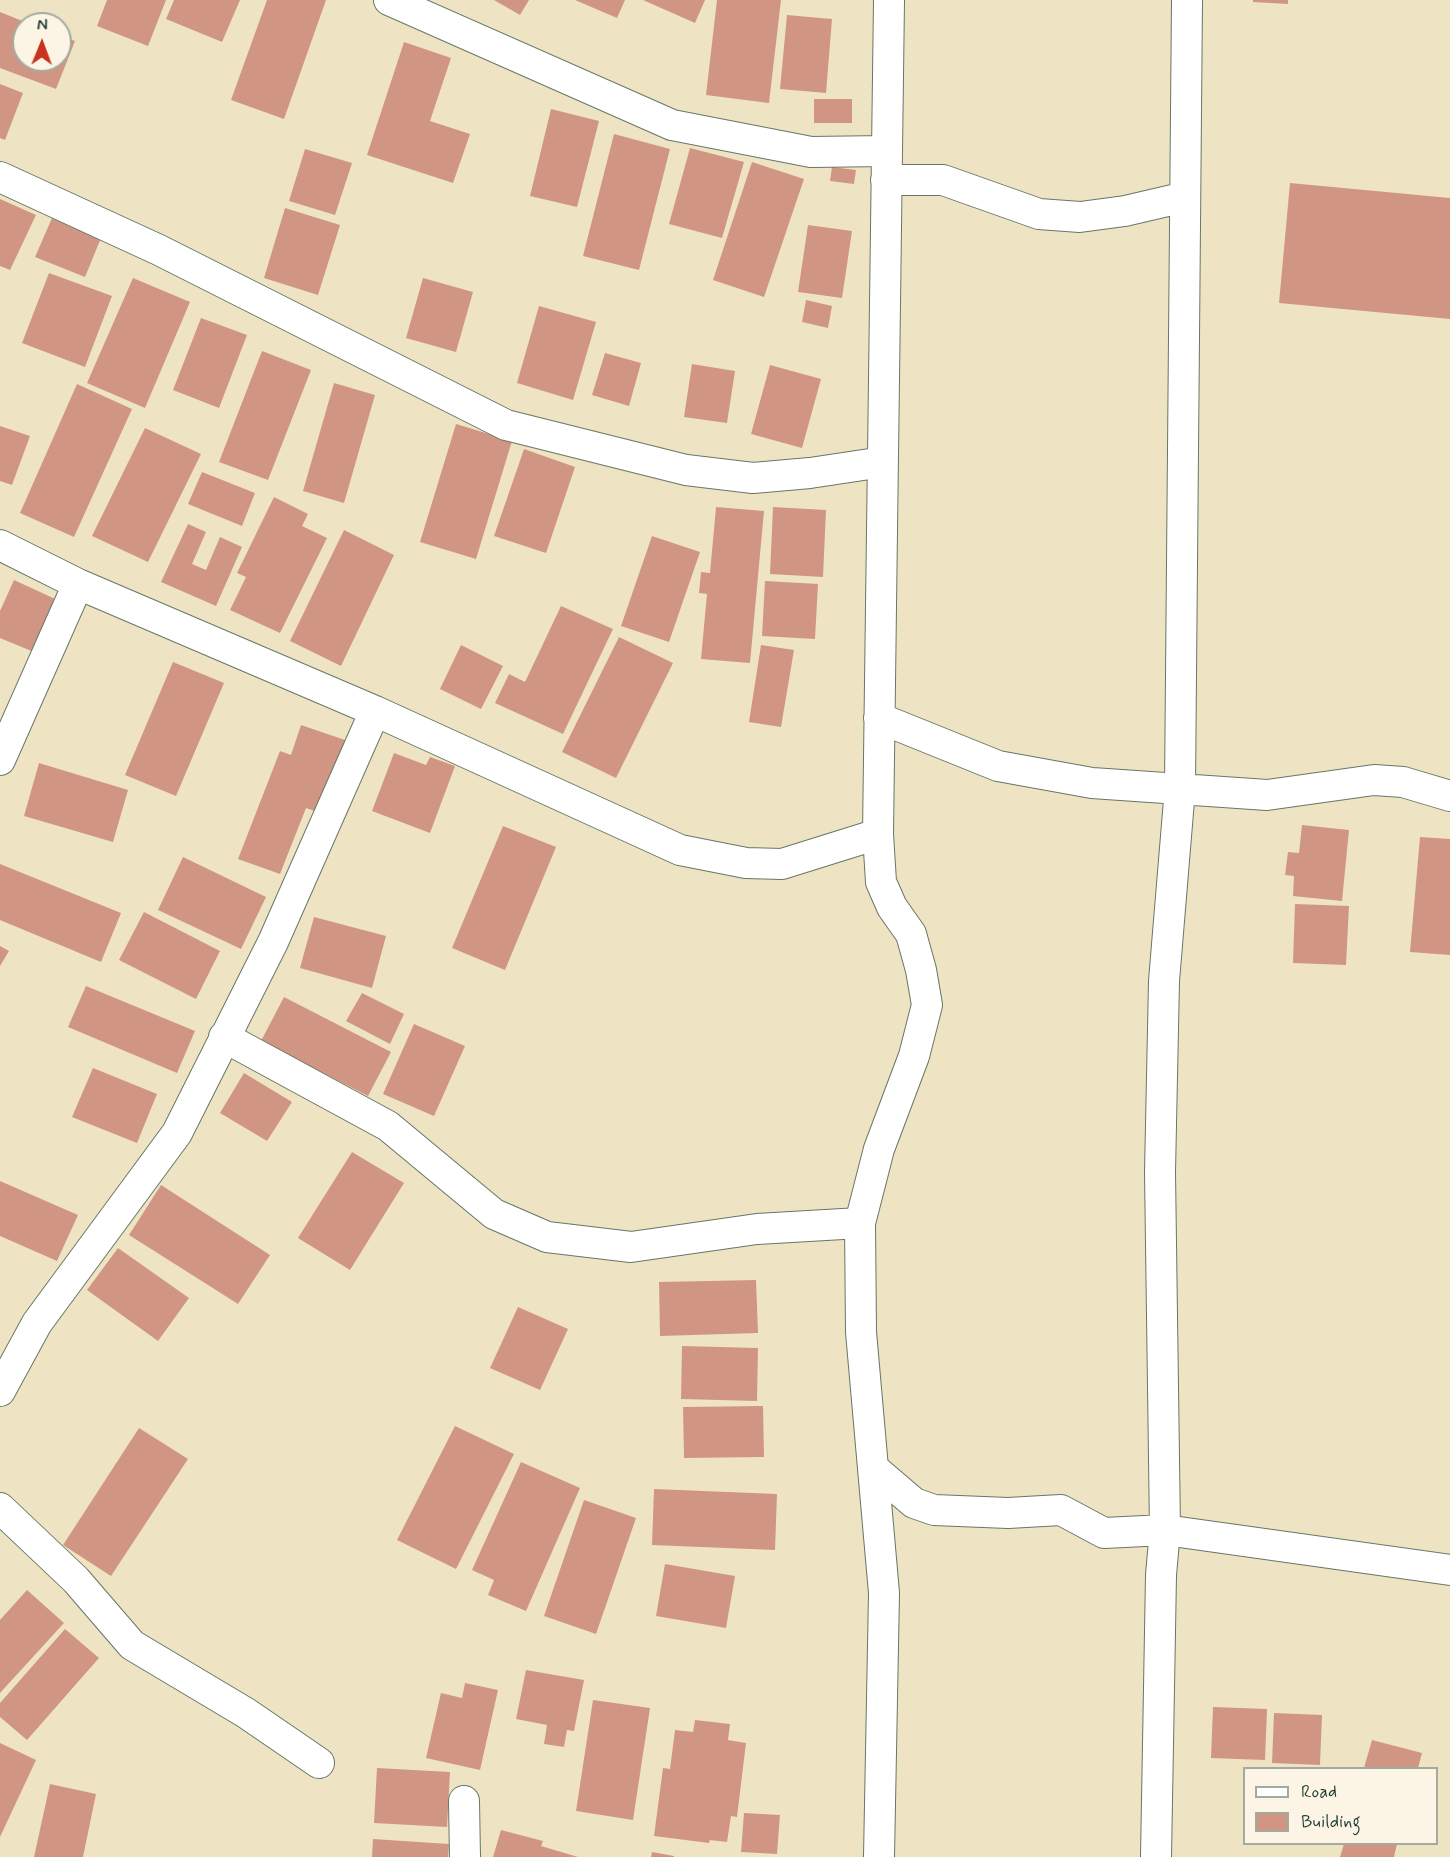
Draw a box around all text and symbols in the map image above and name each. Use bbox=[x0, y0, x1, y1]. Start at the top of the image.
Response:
north arrow bbox=[12, 12, 72, 72]
text: N bbox=[37, 15, 48, 36]
legend bbox=[1243, 1767, 1438, 1845]
text: Road bbox=[1301, 1780, 1337, 1804]
text: Building bbox=[1301, 1810, 1361, 1834]

